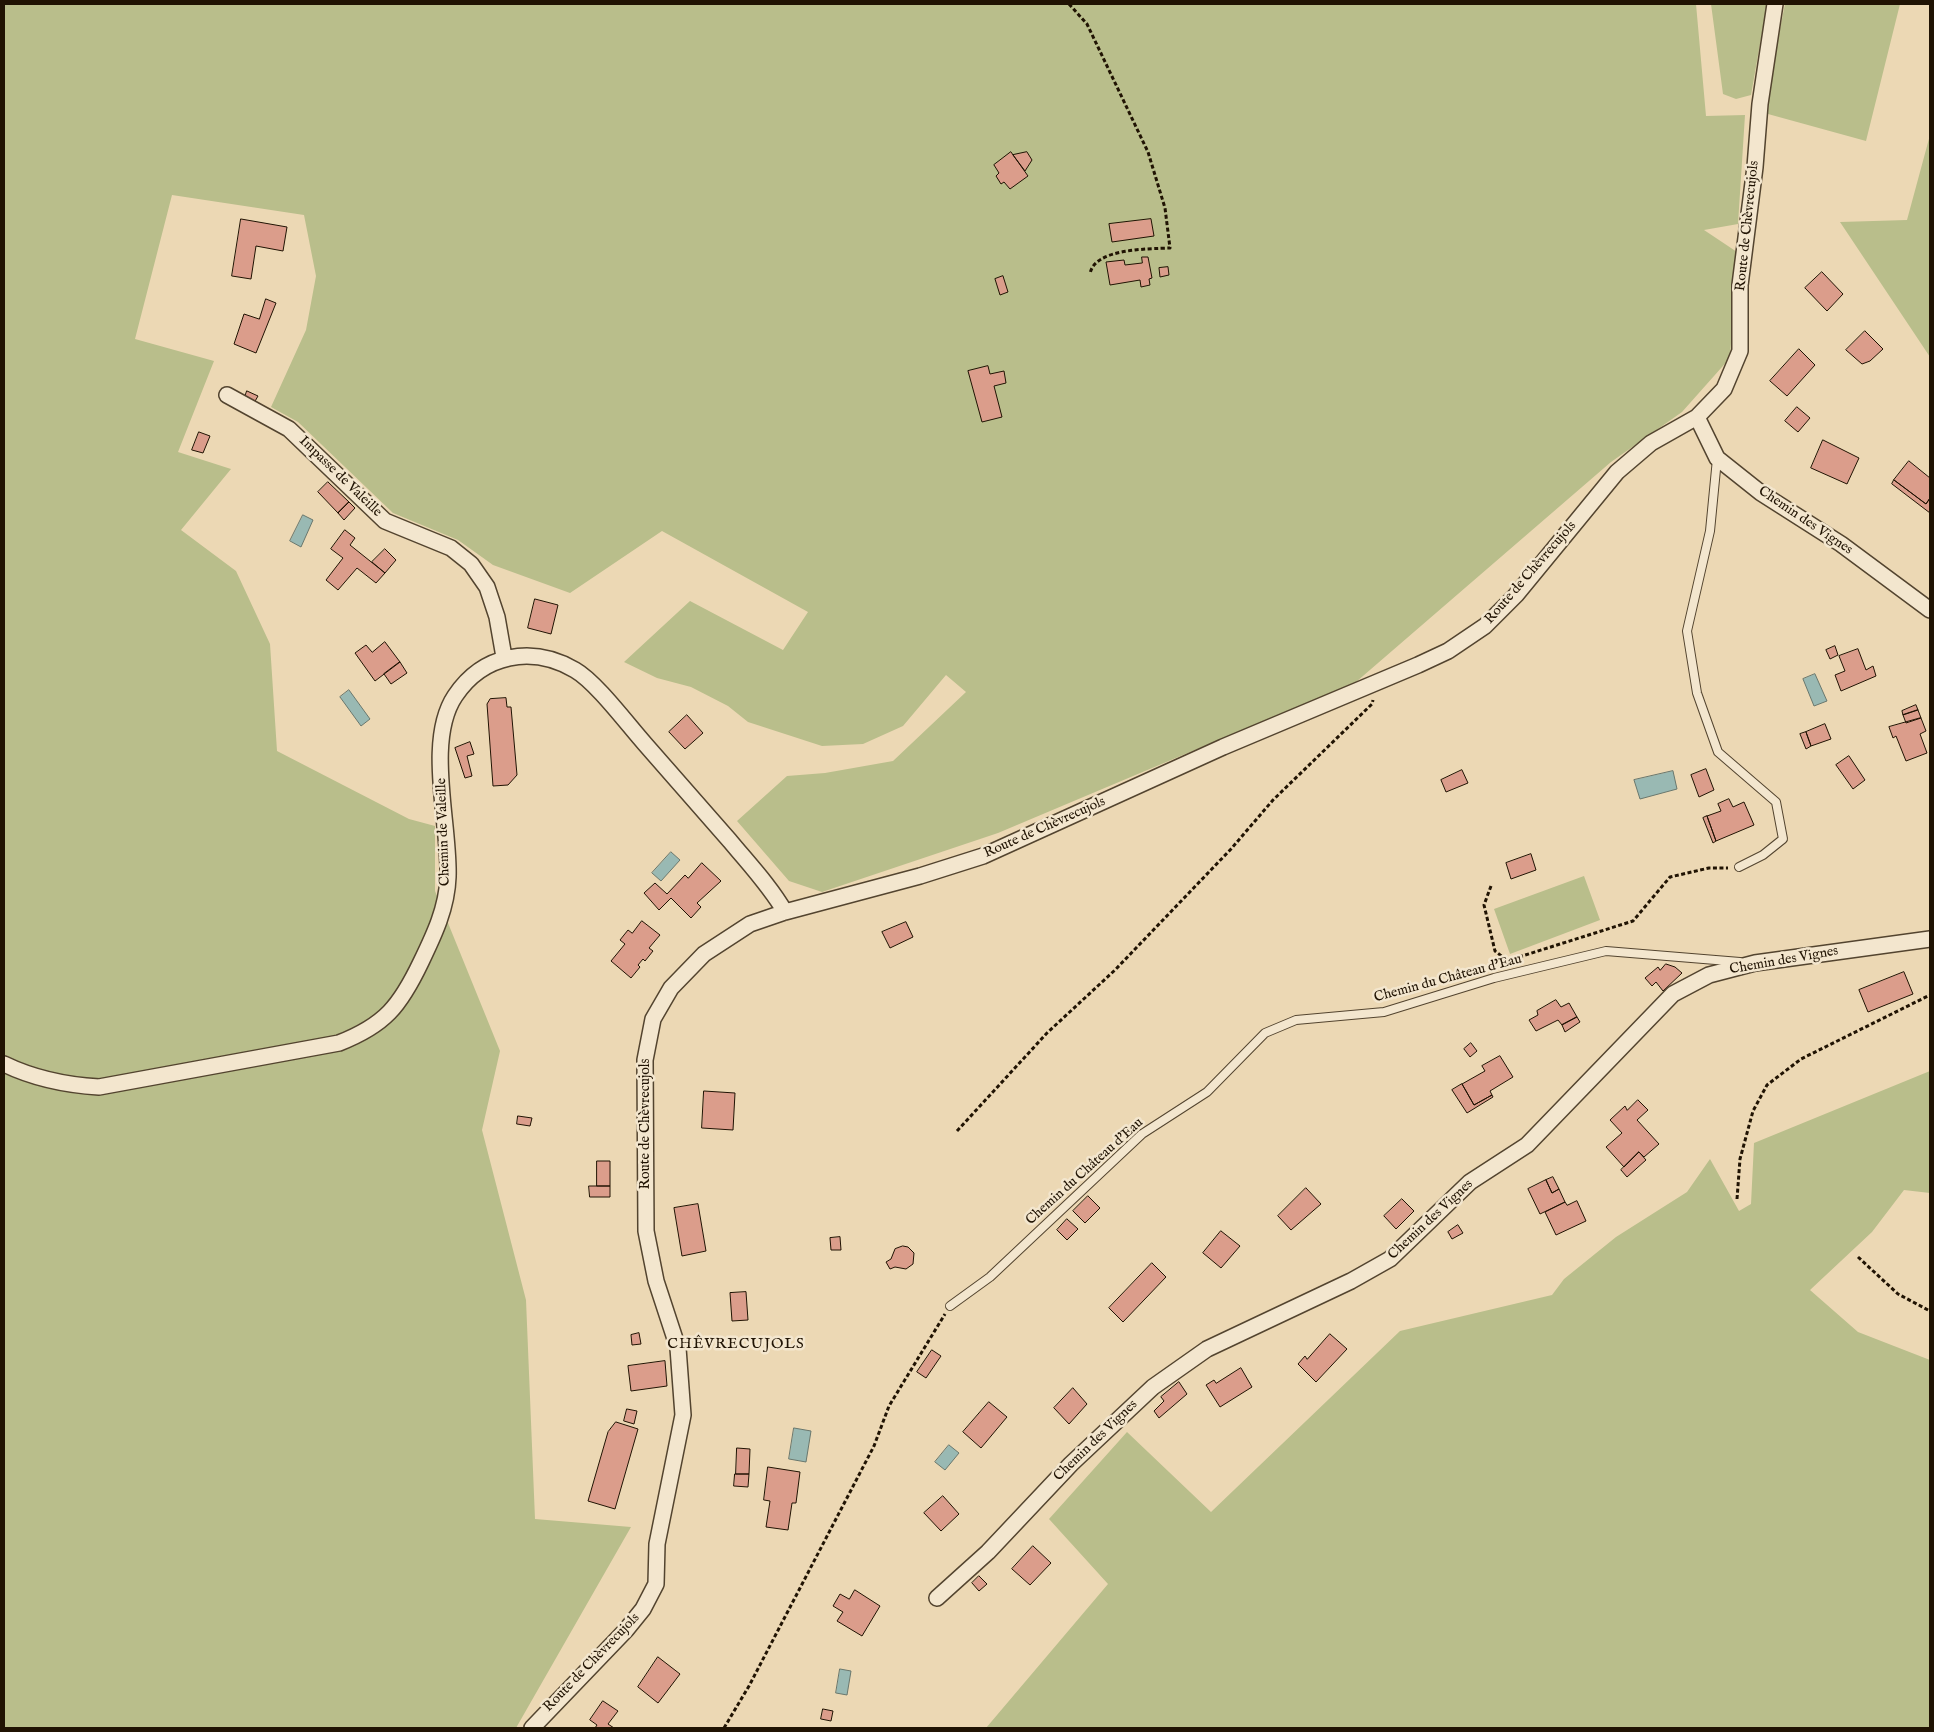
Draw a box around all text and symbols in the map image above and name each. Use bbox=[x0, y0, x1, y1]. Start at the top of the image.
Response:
street label: Route de Chèvrecujols bbox=[1733, 160, 1763, 292]
street label: Impasse de Valeille bbox=[295, 433, 385, 521]
street label: Chemin des Vignes bbox=[1755, 483, 1855, 559]
street label: Route de Chèvrecujols bbox=[1482, 518, 1580, 628]
street label: Chemin de Valeille bbox=[434, 778, 454, 886]
street label: Route de Chèvrecujols bbox=[982, 794, 1108, 862]
street label: Chemin des Vignes bbox=[1728, 943, 1840, 979]
street label: Chemin du Château d'Eau bbox=[1372, 951, 1524, 1007]
street label: Route de Chèvrecujols bbox=[638, 1058, 654, 1190]
street label: Chemin du Château d'Eau bbox=[1023, 1115, 1147, 1229]
street label: Chemin des Vignes bbox=[1385, 1176, 1477, 1264]
district label: CHÊVRECUJOLS bbox=[666, 1336, 806, 1354]
street label: Chemin des Vignes bbox=[1051, 1397, 1141, 1485]
street label: Route de Chèvrecujols bbox=[540, 1610, 644, 1716]

